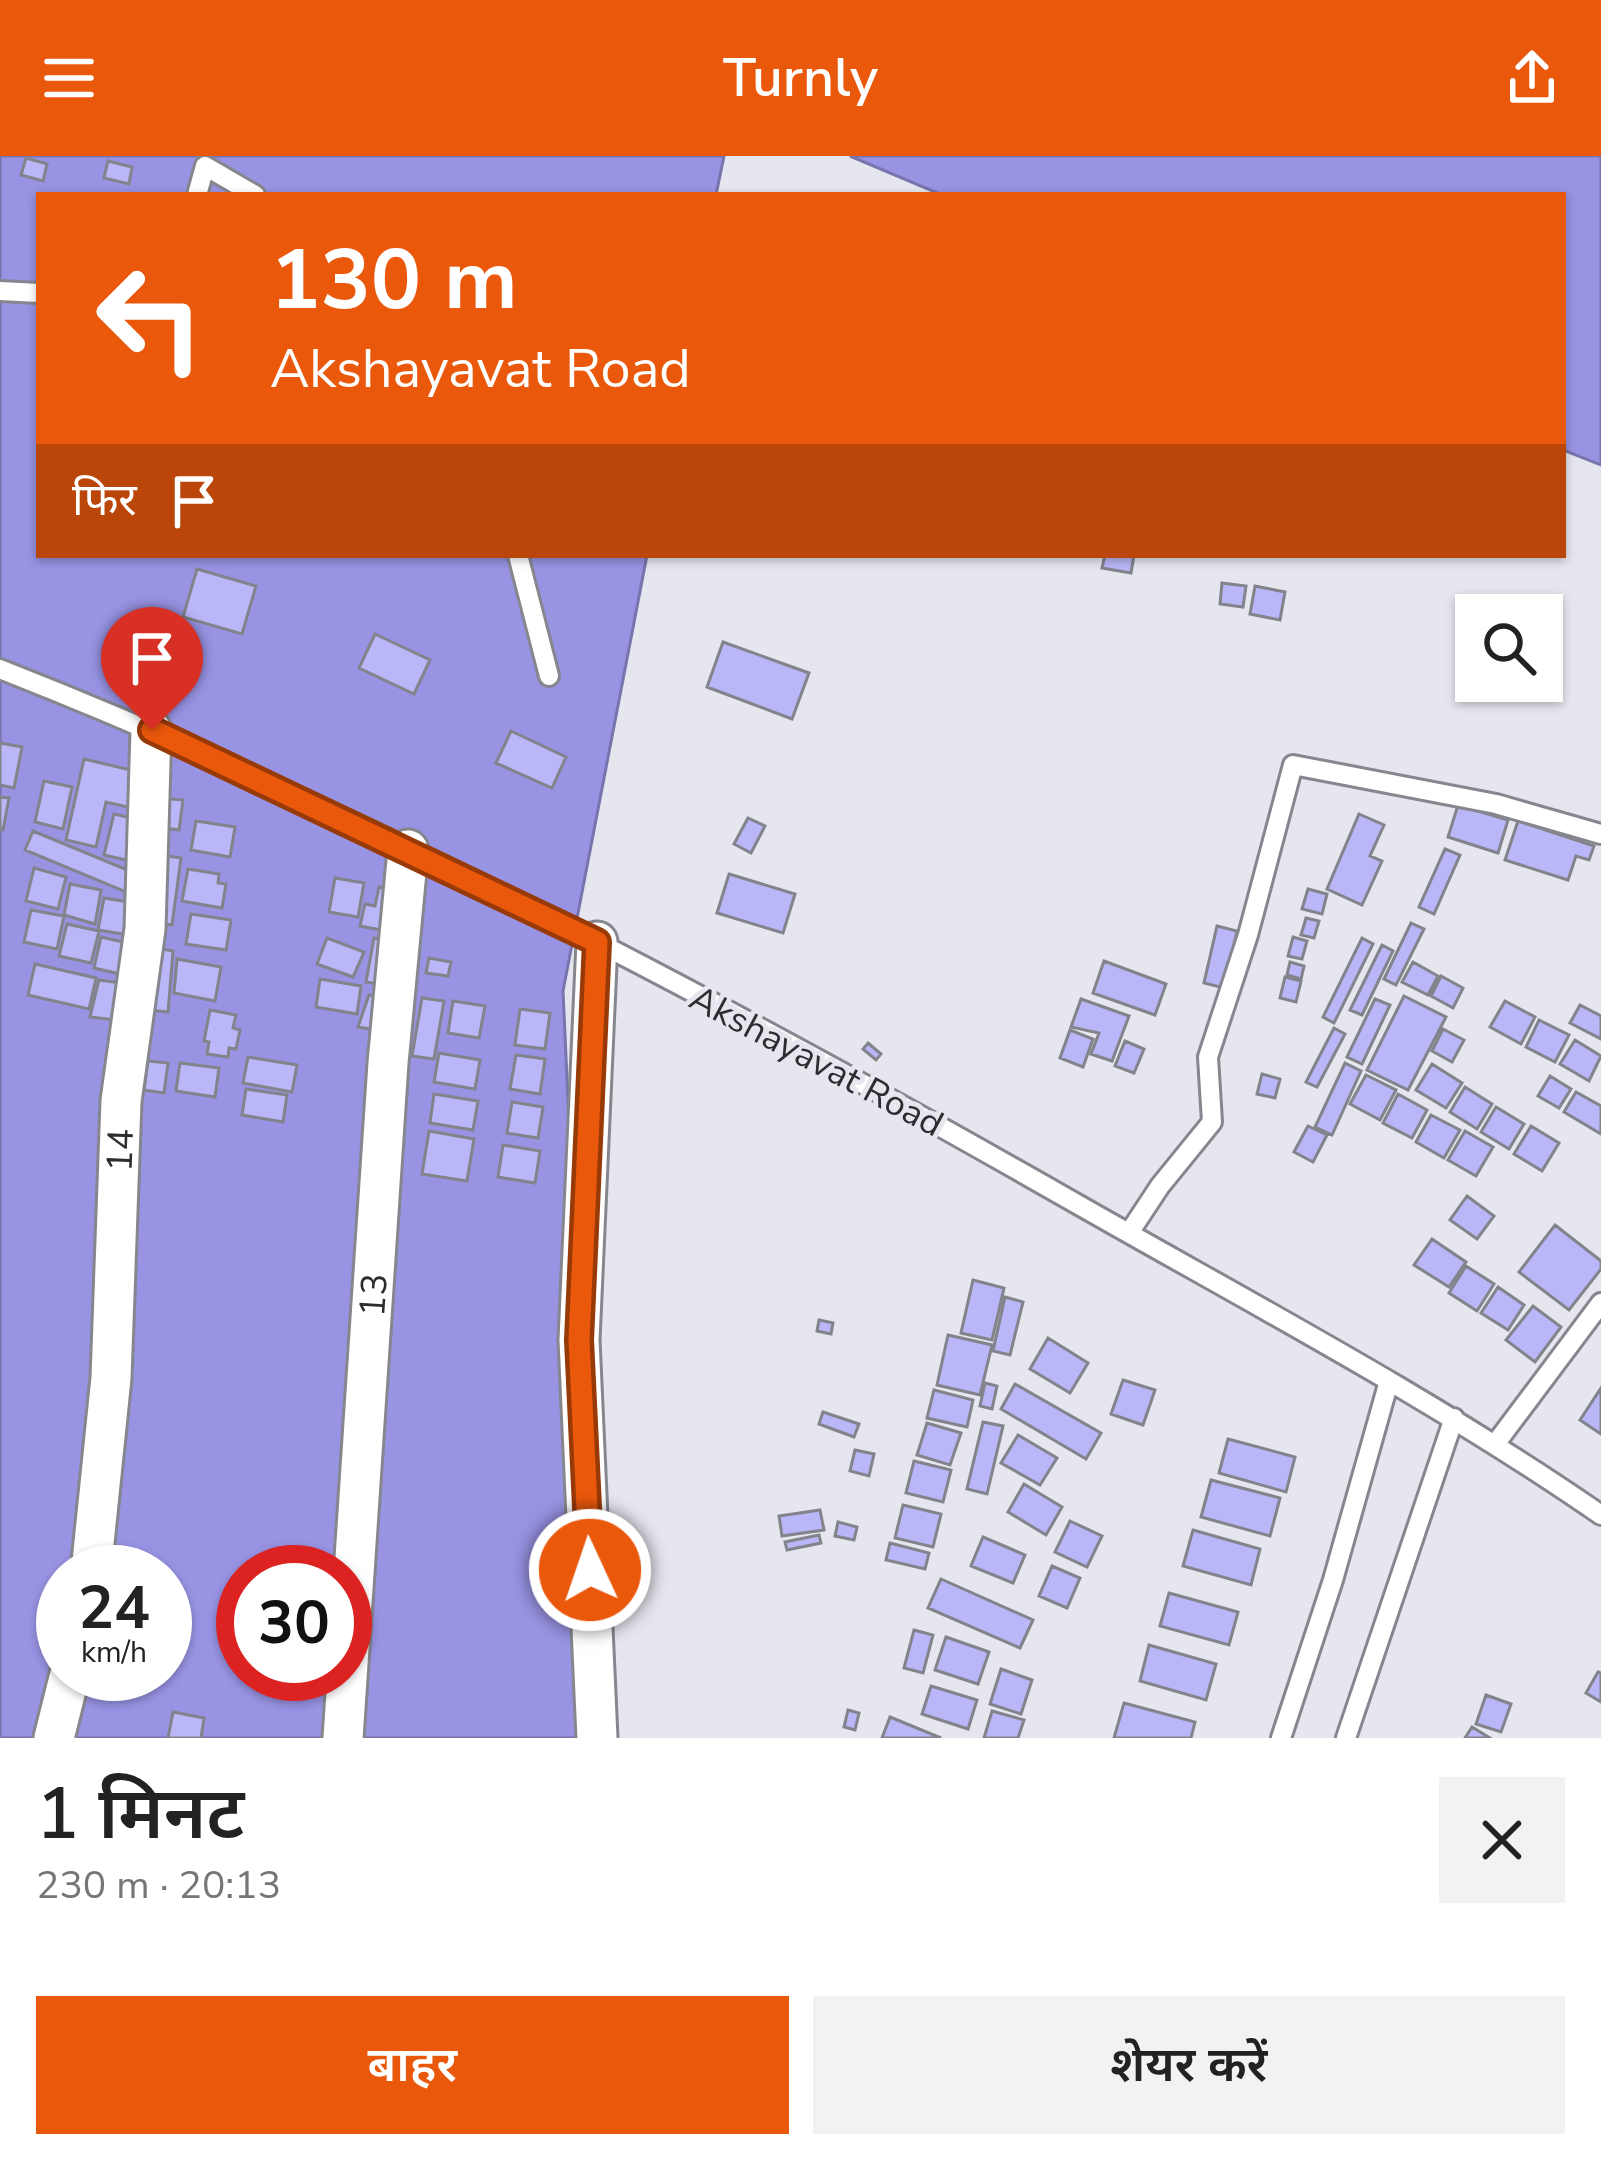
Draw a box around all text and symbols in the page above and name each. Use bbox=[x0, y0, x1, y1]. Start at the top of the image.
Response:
text: Turnly bbox=[723, 41, 878, 115]
icon: menu bbox=[36, 45, 102, 111]
icon: share bbox=[1499, 45, 1565, 111]
text: 130 m bbox=[270, 223, 518, 338]
icon: left bbox=[72, 240, 228, 396]
text: Akshayavat Road bbox=[270, 332, 691, 406]
icon: arrive bbox=[161, 468, 227, 534]
text: फिर bbox=[72, 470, 137, 531]
map controls bbox=[1455, 594, 1563, 702]
button: search bbox=[1455, 594, 1563, 702]
pin bbox=[101, 607, 203, 730]
icon: arrive bbox=[119, 625, 185, 691]
street label: Akshayavat Road bbox=[681, 974, 952, 1149]
street label: 14 bbox=[95, 1128, 146, 1173]
street label: 13 bbox=[348, 1272, 400, 1318]
position arrow bbox=[527, 1507, 653, 1633]
speed limit sign: 30 bbox=[216, 1545, 372, 1701]
text: 24 bbox=[78, 1567, 150, 1649]
text: km/h bbox=[81, 1632, 147, 1673]
text: 1 मिनट bbox=[36, 1765, 244, 1863]
button: close bbox=[1439, 1777, 1565, 1903]
text: 230 m · 20:13 bbox=[36, 1859, 281, 1912]
button: बाहर bbox=[36, 1996, 789, 2134]
button: शेयर करें bbox=[813, 1996, 1565, 2134]

